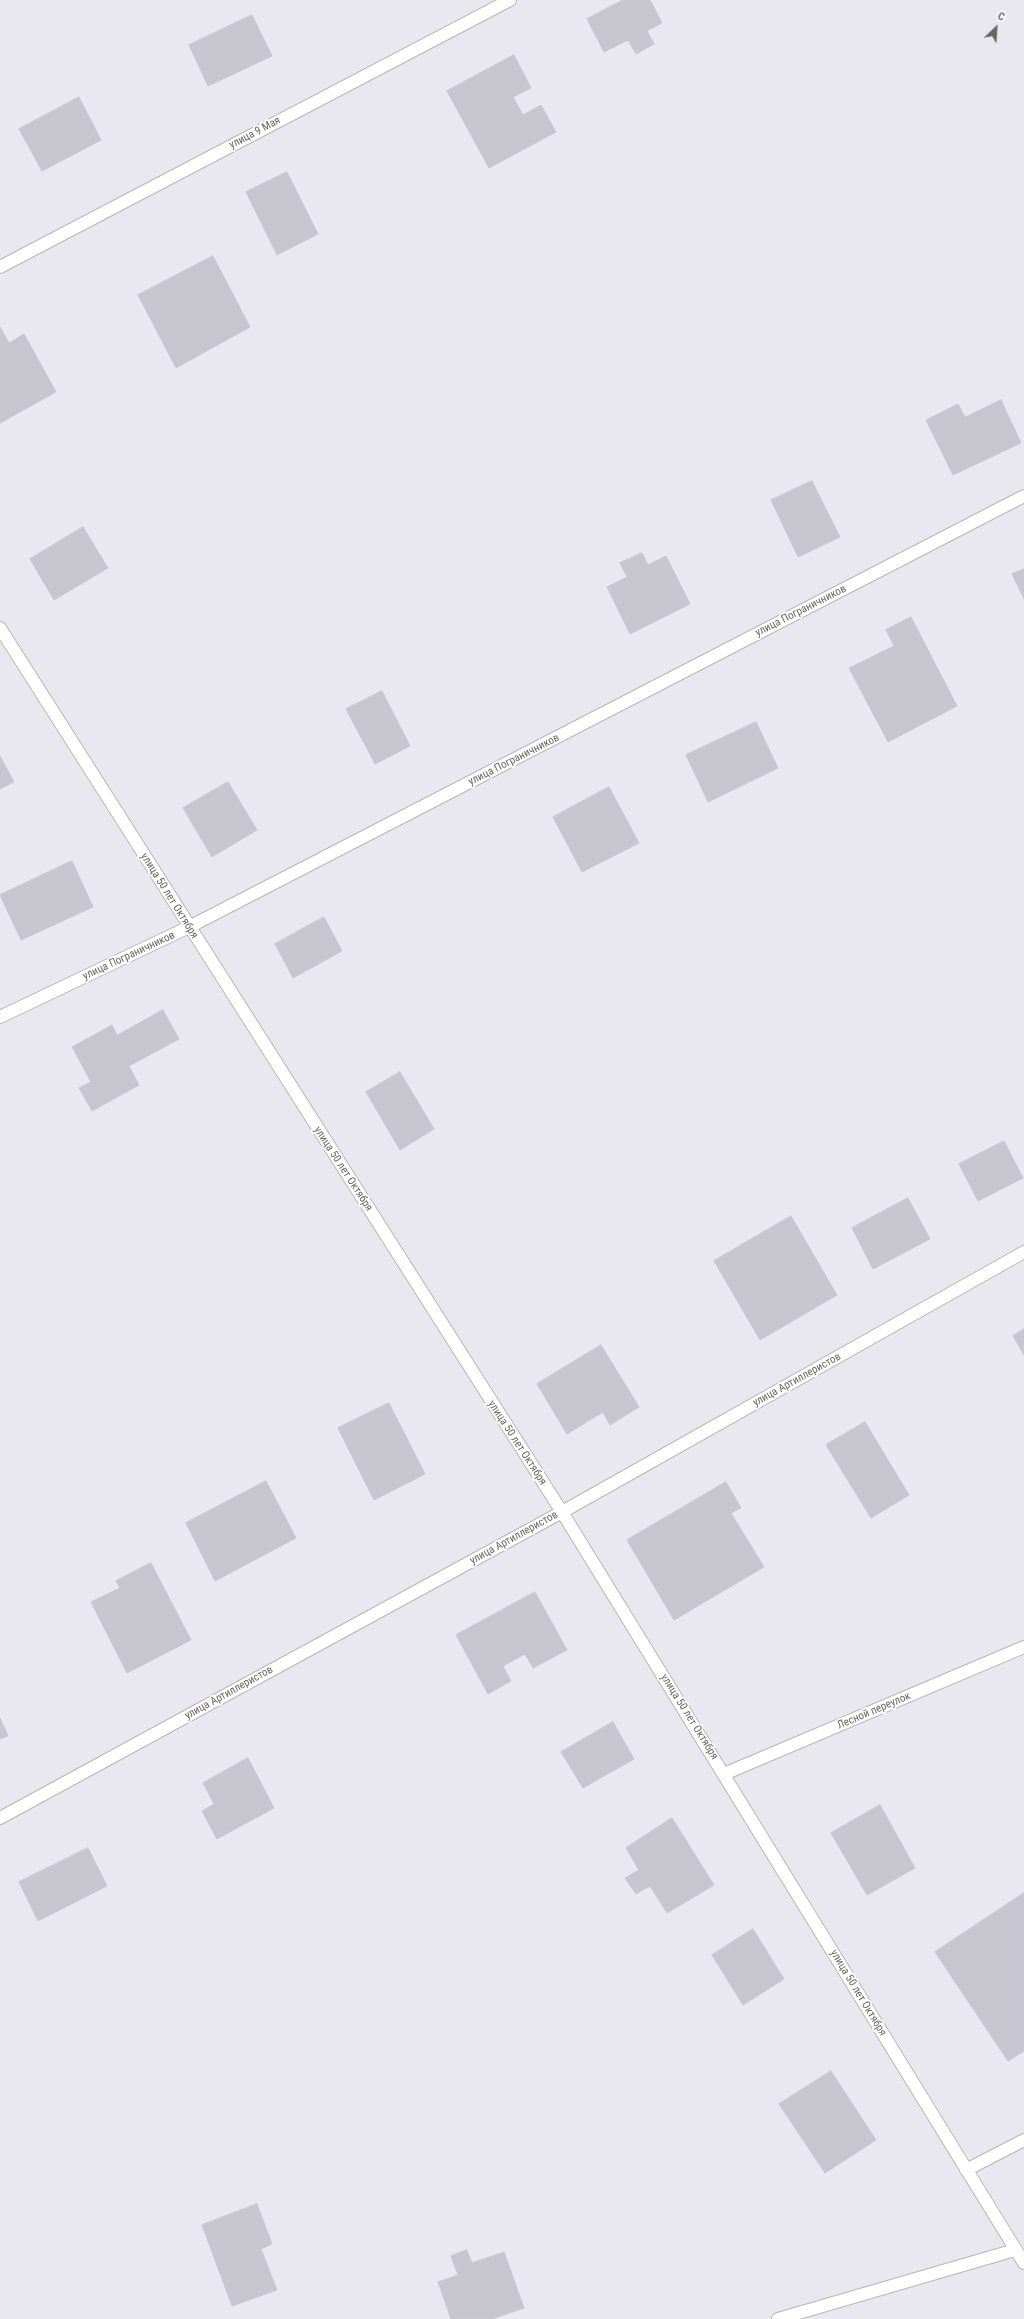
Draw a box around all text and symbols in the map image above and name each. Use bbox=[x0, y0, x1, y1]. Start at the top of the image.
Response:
north arrow bbox=[976, 8, 1016, 48]
text: С bbox=[996, 9, 1007, 24]
street label: улица 9 Мая bbox=[227, 114, 283, 152]
street label: улица Пограничников bbox=[753, 582, 849, 640]
street label: улица Пограничников bbox=[466, 731, 562, 789]
street label: улица 50 лет Октября bbox=[137, 851, 201, 941]
street label: улица Пограничников bbox=[81, 929, 177, 983]
street label: улица 50 лет Октября bbox=[311, 1124, 375, 1214]
street label: улица Артиллеристов bbox=[751, 1350, 843, 1410]
street label: улица 50 лет Октября bbox=[485, 1398, 549, 1488]
street label: улица Артиллеристов bbox=[468, 1508, 560, 1568]
street label: улица Артиллеристов bbox=[183, 1663, 275, 1723]
street label: улица 50 лет Октября bbox=[657, 1672, 721, 1762]
street label: Лесной переулок bbox=[835, 1690, 913, 1732]
street label: улица 50 лет Октября bbox=[827, 1947, 889, 2039]

